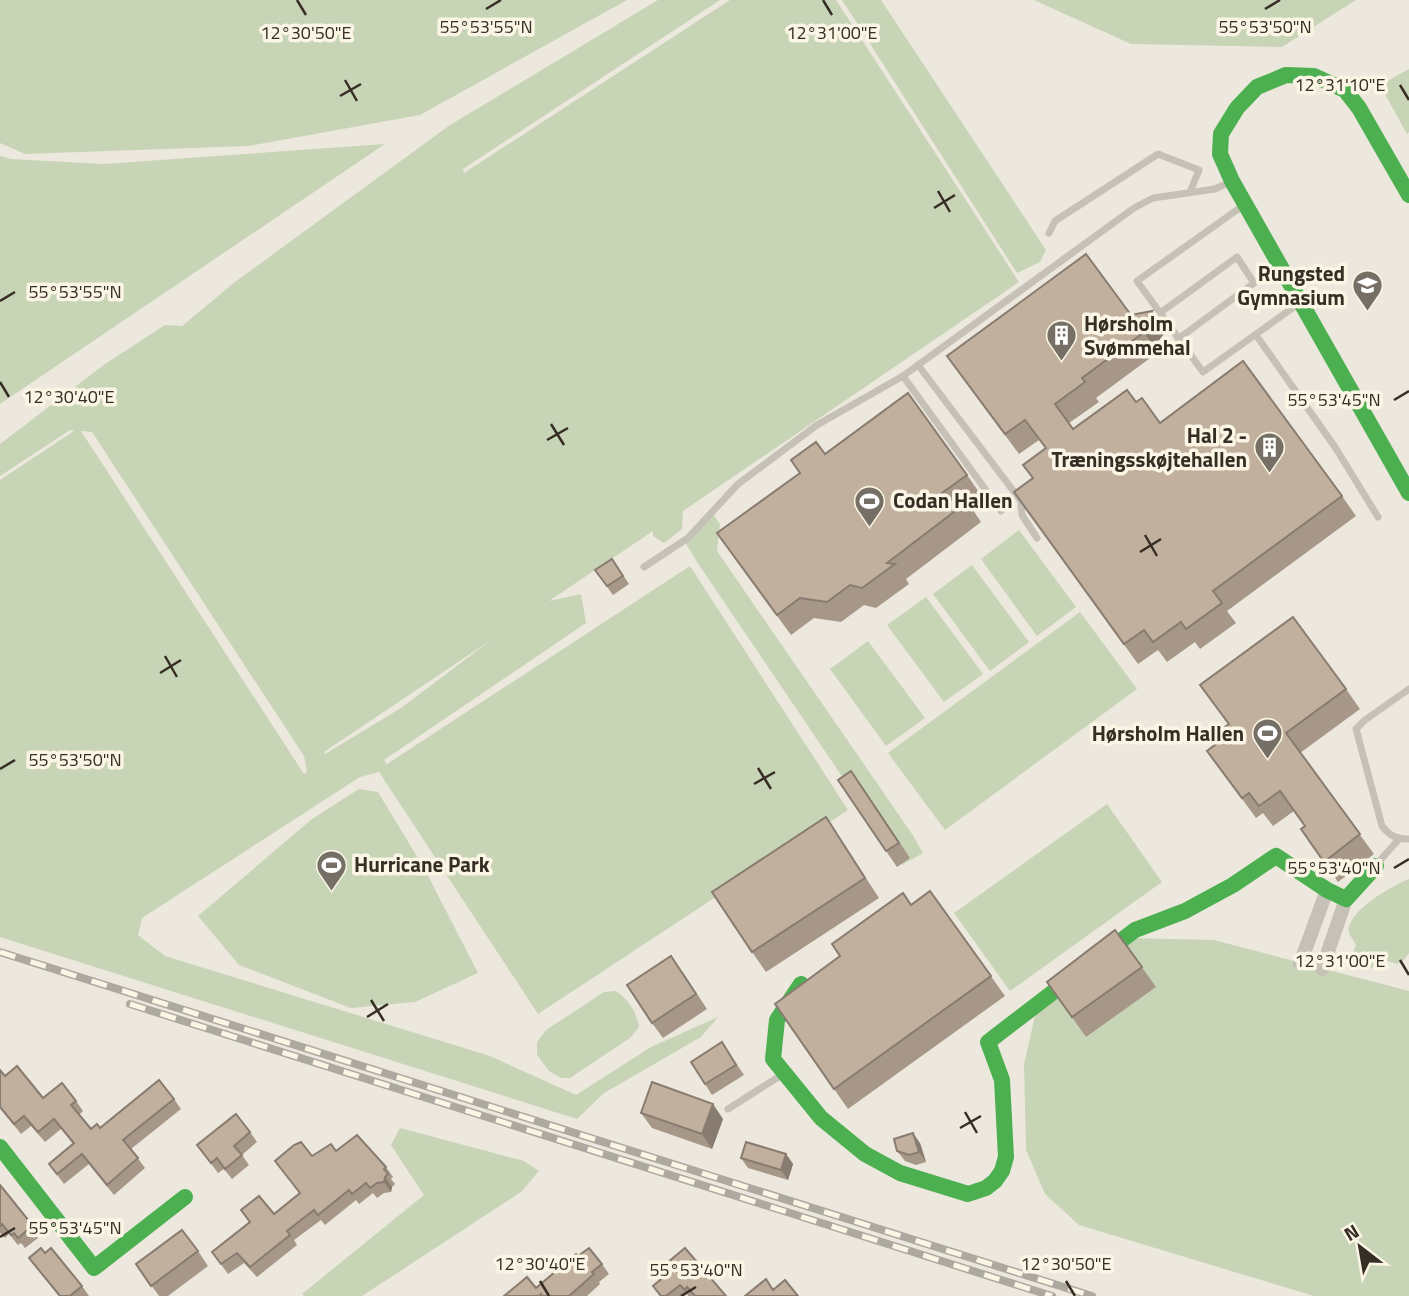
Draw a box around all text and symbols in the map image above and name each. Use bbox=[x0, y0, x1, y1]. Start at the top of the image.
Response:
text: 55°53'55"N bbox=[439, 13, 533, 40]
text: 55°53'50"N bbox=[1218, 13, 1312, 40]
text: 12°30'50"E bbox=[261, 19, 352, 46]
text: 12°31'00"E bbox=[787, 19, 878, 46]
text: 12°31'10"E bbox=[1295, 71, 1386, 98]
place label: Rungsted Gymnasium bbox=[1237, 257, 1345, 313]
school or university icon: Rungsted Gymnasium bbox=[1351, 269, 1385, 313]
text: 55°53'55"N bbox=[28, 278, 122, 305]
place label: Hørsholm Svømmehal bbox=[1084, 307, 1191, 363]
building icon: Hørsholm Svømmehal bbox=[1044, 319, 1078, 363]
text: 12°30'40"E bbox=[24, 383, 115, 410]
text: 55°53'45"N bbox=[1287, 386, 1381, 413]
place label: Hal 2 - Træningsskøjtehallen bbox=[1051, 419, 1247, 475]
building icon: Hal 2 - Træningsskøjtehallen bbox=[1253, 431, 1287, 475]
sports icon: Codan Hallen bbox=[853, 484, 887, 528]
place label: Codan Hallen bbox=[893, 484, 1013, 516]
place label: Hørsholm Hallen bbox=[1092, 717, 1244, 749]
sports icon: Hørsholm Hallen bbox=[1250, 717, 1284, 761]
text: 55°53'50"N bbox=[28, 746, 122, 773]
sports icon: Hurricane Park bbox=[314, 848, 348, 892]
place label: Hurricane Park bbox=[354, 848, 490, 880]
text: 55°53'40"N bbox=[1287, 854, 1381, 881]
text: 12°31'00"E bbox=[1295, 947, 1386, 974]
north arrow bbox=[1325, 1212, 1395, 1282]
text: 55°53'45"N bbox=[28, 1214, 122, 1241]
text: N bbox=[1338, 1216, 1364, 1248]
text: 12°30'40"E bbox=[495, 1250, 586, 1277]
text: 12°30'50"E bbox=[1021, 1250, 1112, 1277]
text: 55°53'40"N bbox=[649, 1256, 743, 1283]

